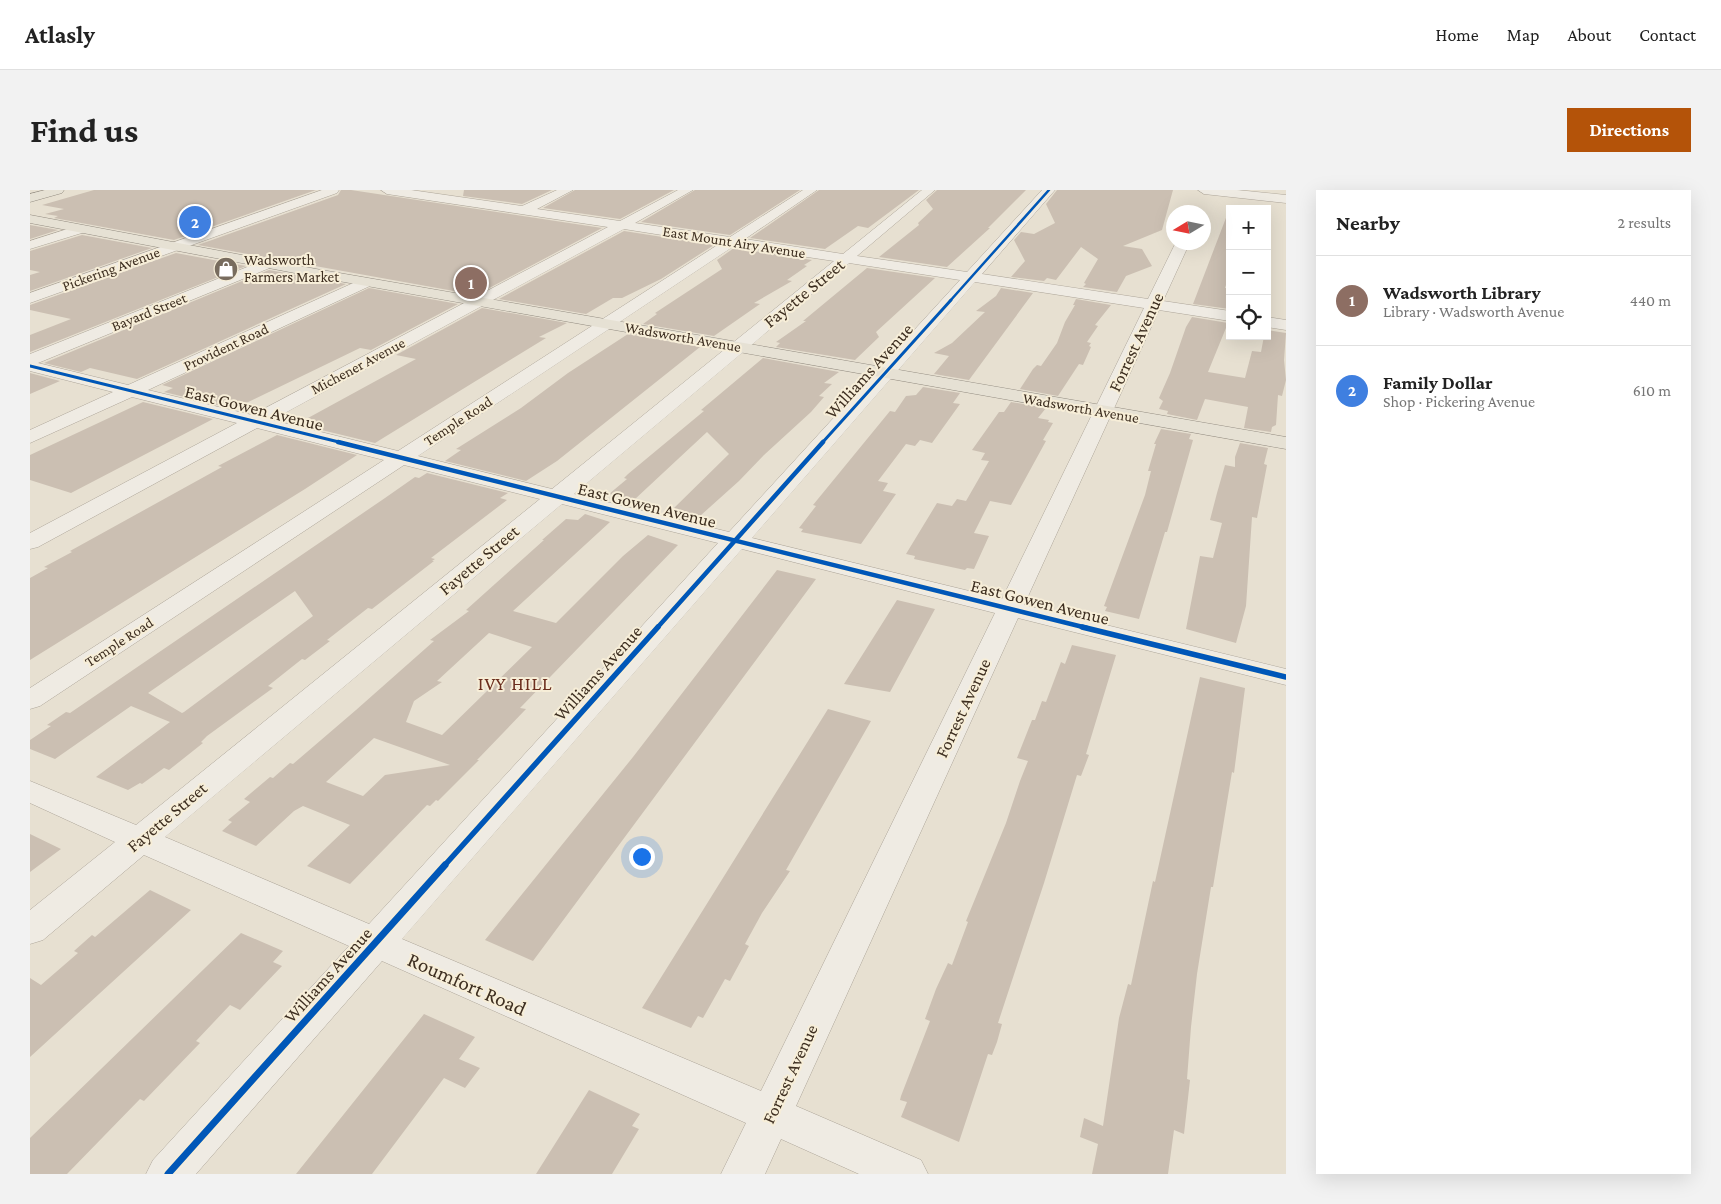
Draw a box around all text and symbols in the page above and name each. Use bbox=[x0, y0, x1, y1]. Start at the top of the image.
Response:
text: Atlasly bbox=[25, 21, 95, 48]
text: Home bbox=[1436, 25, 1479, 45]
text: Map bbox=[1507, 25, 1539, 45]
text: About bbox=[1567, 25, 1611, 45]
text: Contact bbox=[1639, 25, 1696, 45]
button: Directions bbox=[1567, 108, 1691, 152]
text: Find us bbox=[30, 111, 138, 150]
pin: 2 bbox=[179, 203, 211, 241]
north arrow bbox=[1166, 205, 1211, 250]
map controls bbox=[1226, 205, 1271, 340]
button: + bbox=[1226, 205, 1271, 250]
text: Nearby bbox=[1336, 211, 1400, 235]
text: 2 results bbox=[1618, 214, 1671, 231]
street label: East Mount Airy Avenue bbox=[661, 223, 807, 262]
street label: Pickering Avenue bbox=[60, 244, 163, 295]
button: − bbox=[1226, 250, 1271, 295]
place label: Wadsworth Farmers Market bbox=[244, 252, 340, 285]
street label: Fayette Street bbox=[760, 254, 849, 332]
shop icon: Wadsworth Farmers Market bbox=[213, 256, 239, 282]
pin: 1 bbox=[455, 264, 487, 302]
text: Wadsworth Library bbox=[1383, 282, 1541, 303]
street label: Bayard Street bbox=[109, 289, 190, 335]
street label: Forrest Avenue bbox=[1104, 289, 1168, 395]
text: 1 bbox=[1349, 292, 1355, 309]
text: 440 m bbox=[1630, 292, 1671, 309]
button: locate bbox=[1226, 295, 1271, 340]
text: Library · Wadsworth Avenue bbox=[1383, 303, 1564, 320]
street label: Wadsworth Avenue bbox=[624, 319, 743, 355]
street label: Williams Avenue bbox=[821, 319, 917, 423]
street label: Provident Road bbox=[181, 320, 271, 374]
street label: Michener Avenue bbox=[308, 334, 408, 398]
text: Family Dollar bbox=[1383, 372, 1493, 393]
street label: East Gowen Avenue bbox=[183, 381, 325, 435]
text: 2 bbox=[1348, 382, 1356, 399]
text: 610 m bbox=[1633, 382, 1671, 399]
street label: Wadsworth Avenue bbox=[1022, 390, 1141, 426]
street label: Temple Road bbox=[421, 393, 496, 450]
text: Shop · Pickering Avenue bbox=[1383, 393, 1535, 410]
street label: East Gowen Avenue bbox=[576, 478, 718, 532]
street label: Fayette Street bbox=[435, 520, 524, 599]
street label: East Gowen Avenue bbox=[969, 575, 1111, 629]
street label: Temple Road bbox=[82, 614, 157, 671]
street label: Williams Avenue bbox=[550, 621, 646, 725]
street label: Forrest Avenue bbox=[931, 655, 995, 761]
district label: IVY HILL bbox=[478, 673, 552, 694]
street label: Fayette Street bbox=[123, 777, 212, 856]
your location bbox=[629, 844, 655, 870]
street label: Williams Avenue bbox=[280, 923, 376, 1027]
street label: Roumfort Road bbox=[404, 947, 530, 1021]
street label: Forrest Avenue bbox=[758, 1021, 822, 1127]

